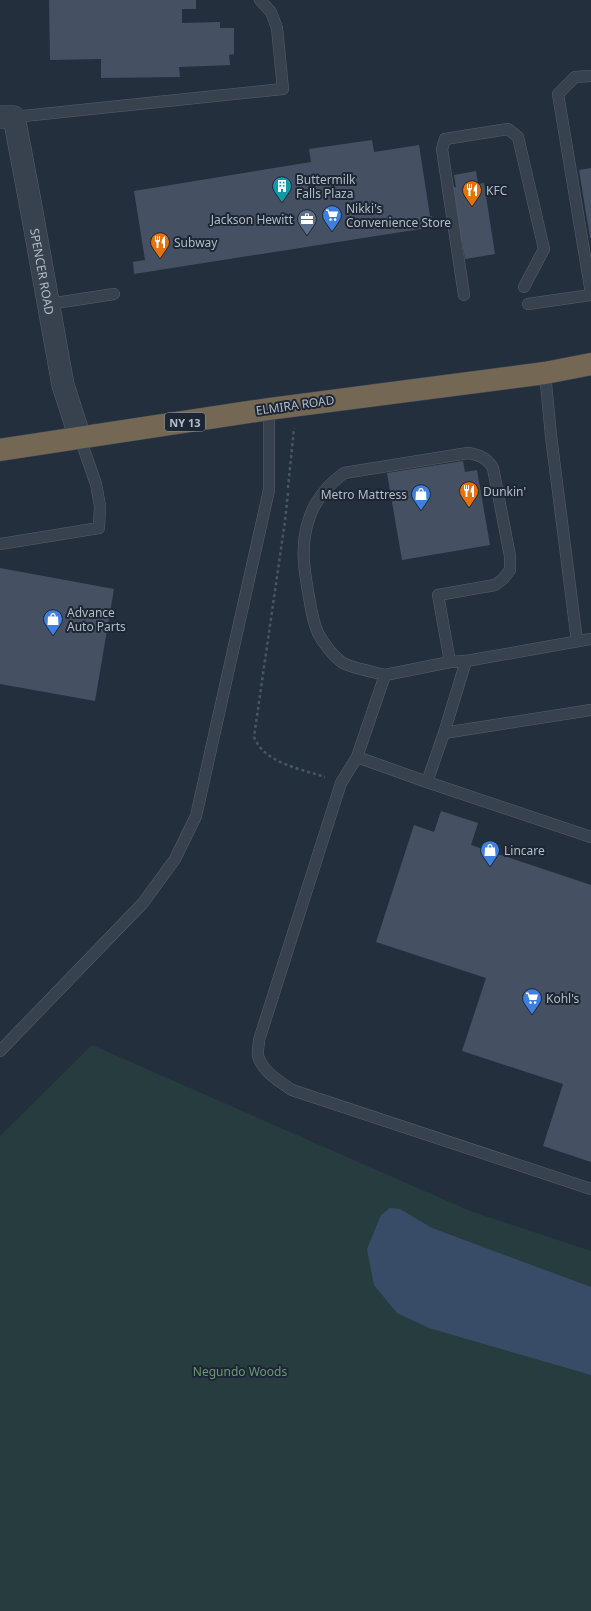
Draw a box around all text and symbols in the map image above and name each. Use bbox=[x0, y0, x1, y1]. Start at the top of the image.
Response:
place label: Buttermilk Falls Plaza bbox=[296, 171, 356, 202]
building icon: Buttermilk Falls Plaza bbox=[271, 175, 293, 203]
restaurant icon: KFC bbox=[461, 179, 483, 207]
place label: KFC bbox=[486, 182, 508, 199]
place label: Nikki's Convenience Store bbox=[346, 200, 451, 231]
supermarket icon: Nikki's Convenience Store bbox=[321, 204, 343, 232]
office icon: Jackson Hewitt bbox=[296, 208, 318, 236]
place label: Jackson Hewitt bbox=[210, 211, 294, 228]
street label: SPENCER ROAD bbox=[26, 227, 59, 316]
restaurant icon: Subway bbox=[149, 231, 171, 259]
place label: Subway bbox=[174, 234, 218, 251]
street label: ELMIRA ROAD bbox=[255, 391, 336, 419]
road number: NY 13 bbox=[165, 413, 205, 431]
restaurant icon: Dunkin' bbox=[458, 480, 480, 508]
shop icon: Metro Mattress bbox=[410, 483, 432, 511]
place label: Dunkin' bbox=[483, 483, 526, 500]
place label: Metro Mattress bbox=[321, 486, 407, 503]
place label: Advance Auto Parts bbox=[67, 604, 126, 635]
shop icon: Advance Auto Parts bbox=[42, 608, 64, 636]
shop icon: Lincare bbox=[479, 839, 501, 867]
place label: Lincare bbox=[504, 842, 545, 859]
supermarket icon: Kohl's bbox=[521, 987, 543, 1015]
place label: Kohl's bbox=[546, 990, 580, 1007]
park label: Negundo Woods bbox=[193, 1363, 287, 1380]

